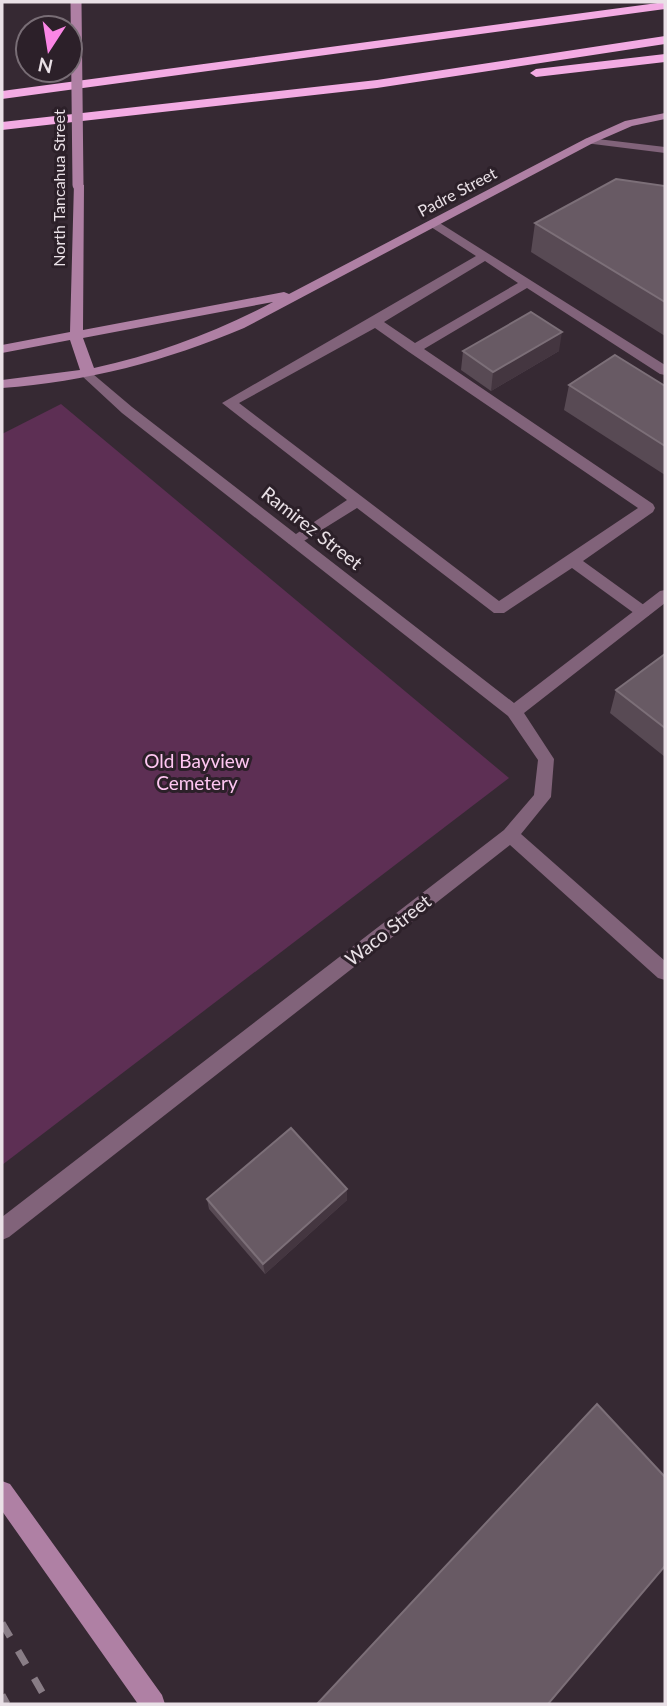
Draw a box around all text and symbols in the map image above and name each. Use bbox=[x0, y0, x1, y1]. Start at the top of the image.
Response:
north arrow bbox=[14, 14, 84, 84]
text: N bbox=[36, 53, 55, 79]
street label: North Tancahua Street bbox=[49, 109, 68, 267]
street label: Padre Street bbox=[414, 163, 500, 220]
street label: Ramirez Street bbox=[257, 481, 367, 574]
park label: Old Bayview Cemetery bbox=[144, 749, 250, 794]
street label: Waco Street bbox=[340, 889, 435, 970]

